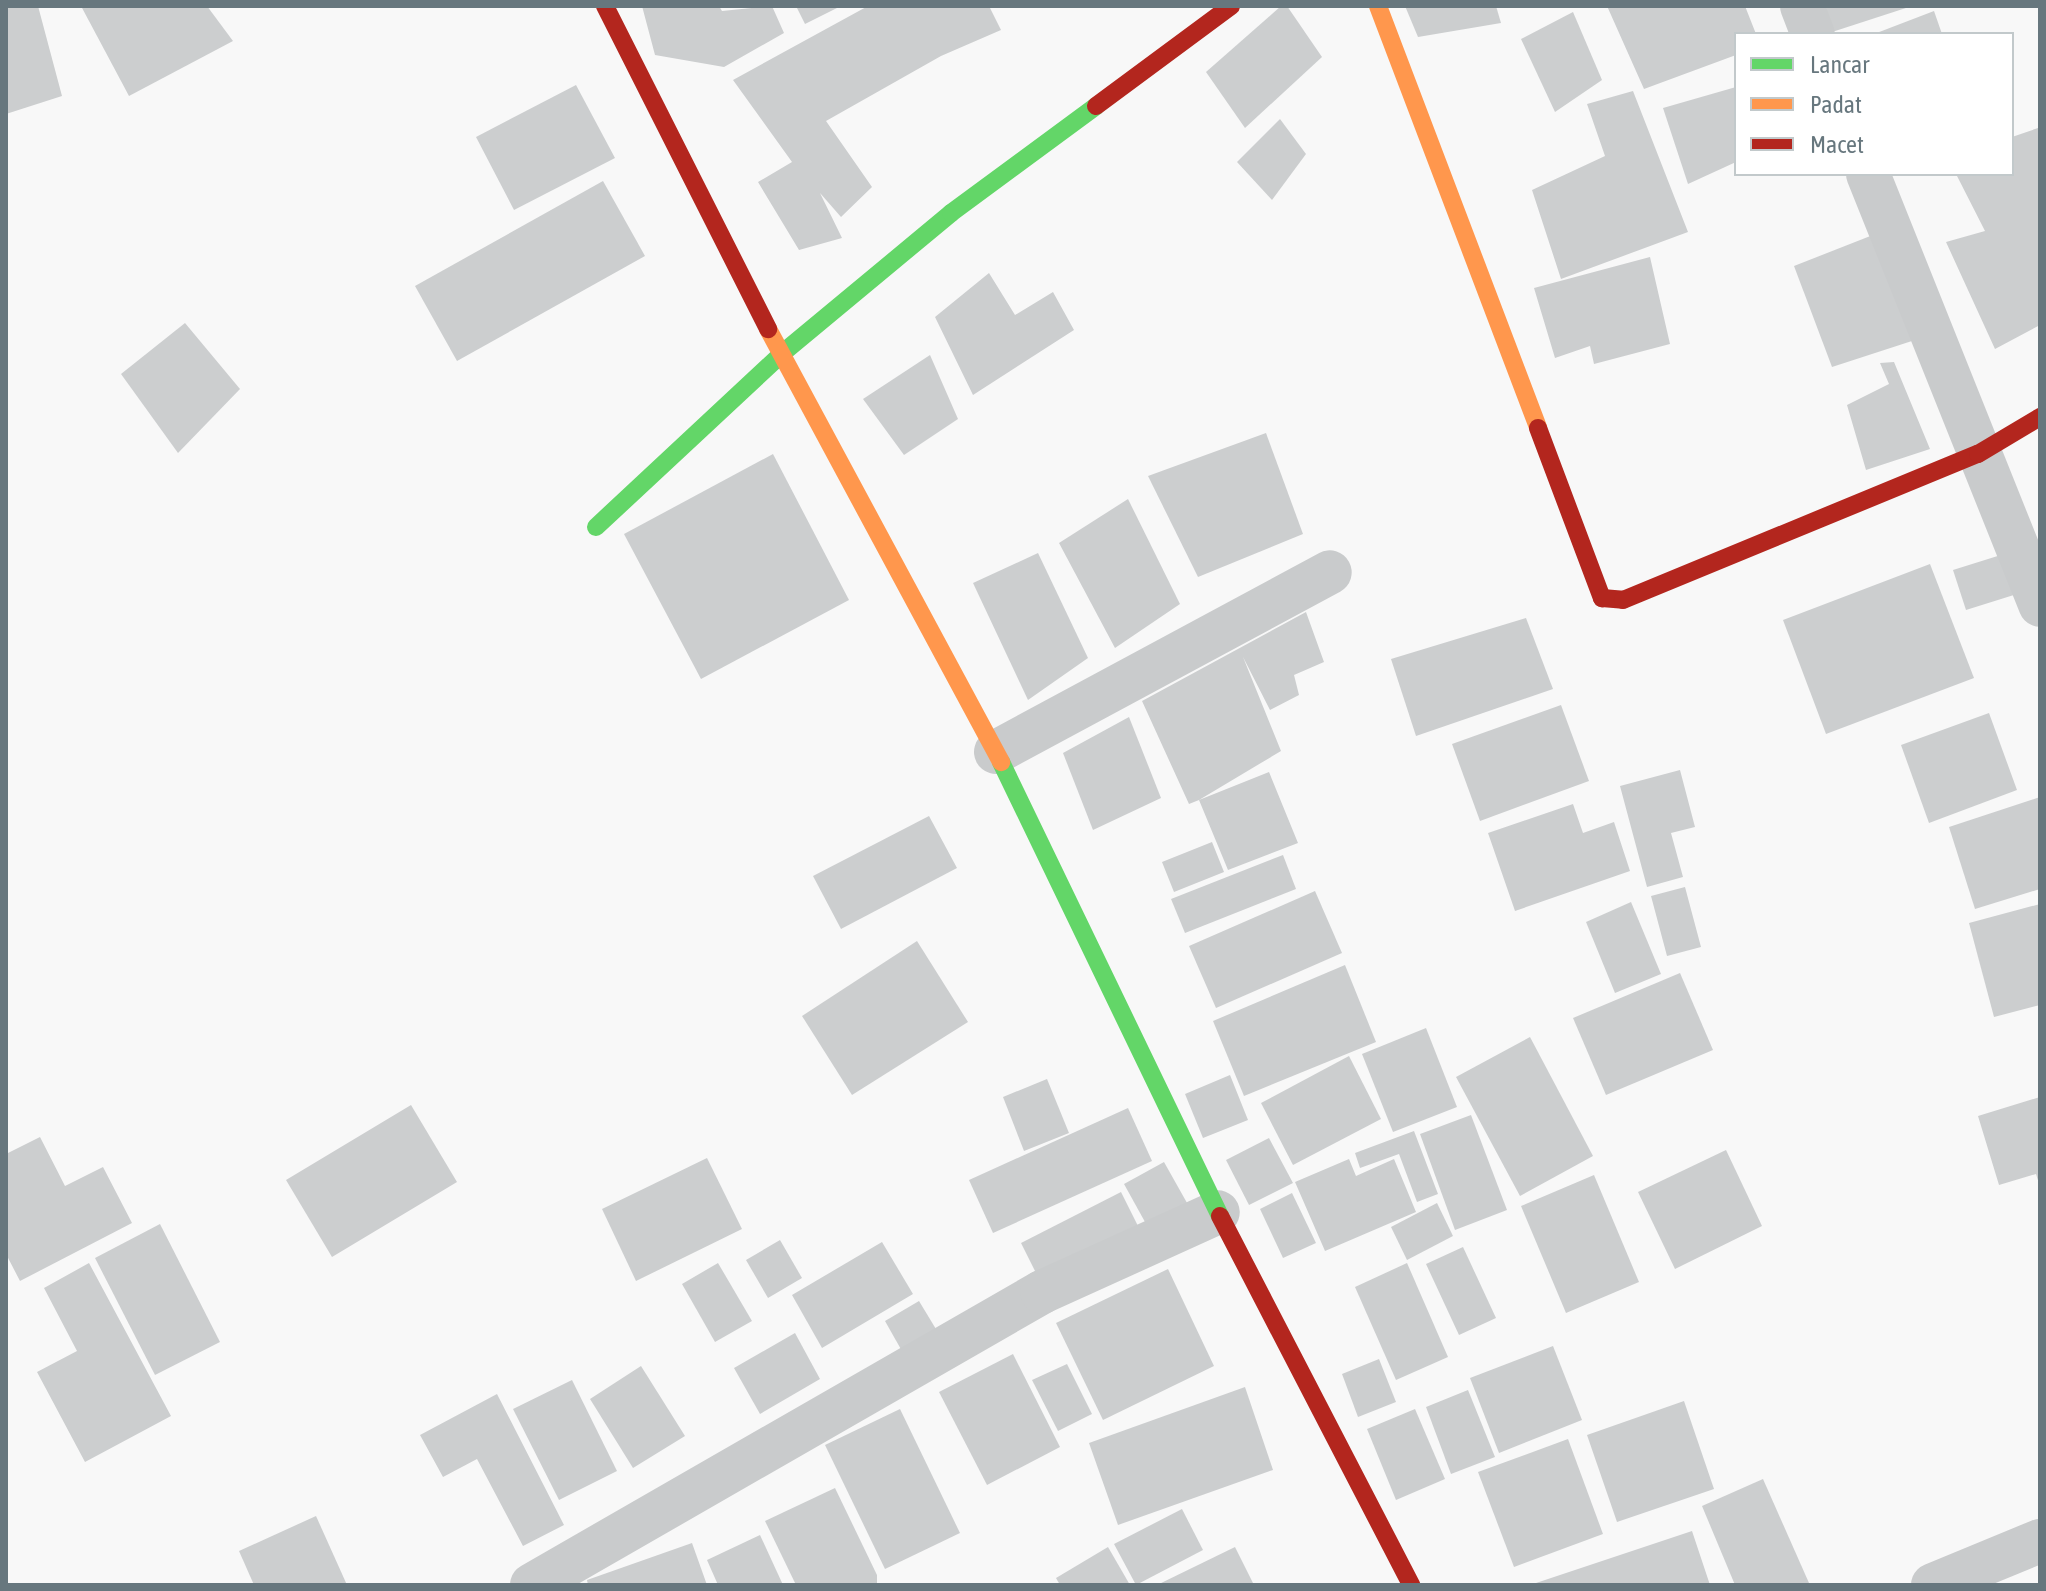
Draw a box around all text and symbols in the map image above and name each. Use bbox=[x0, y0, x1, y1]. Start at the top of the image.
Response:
legend bbox=[1734, 32, 2014, 176]
text: Lancar bbox=[1810, 51, 1869, 78]
text: Padat bbox=[1810, 91, 1862, 118]
text: Macet bbox=[1810, 131, 1864, 158]

